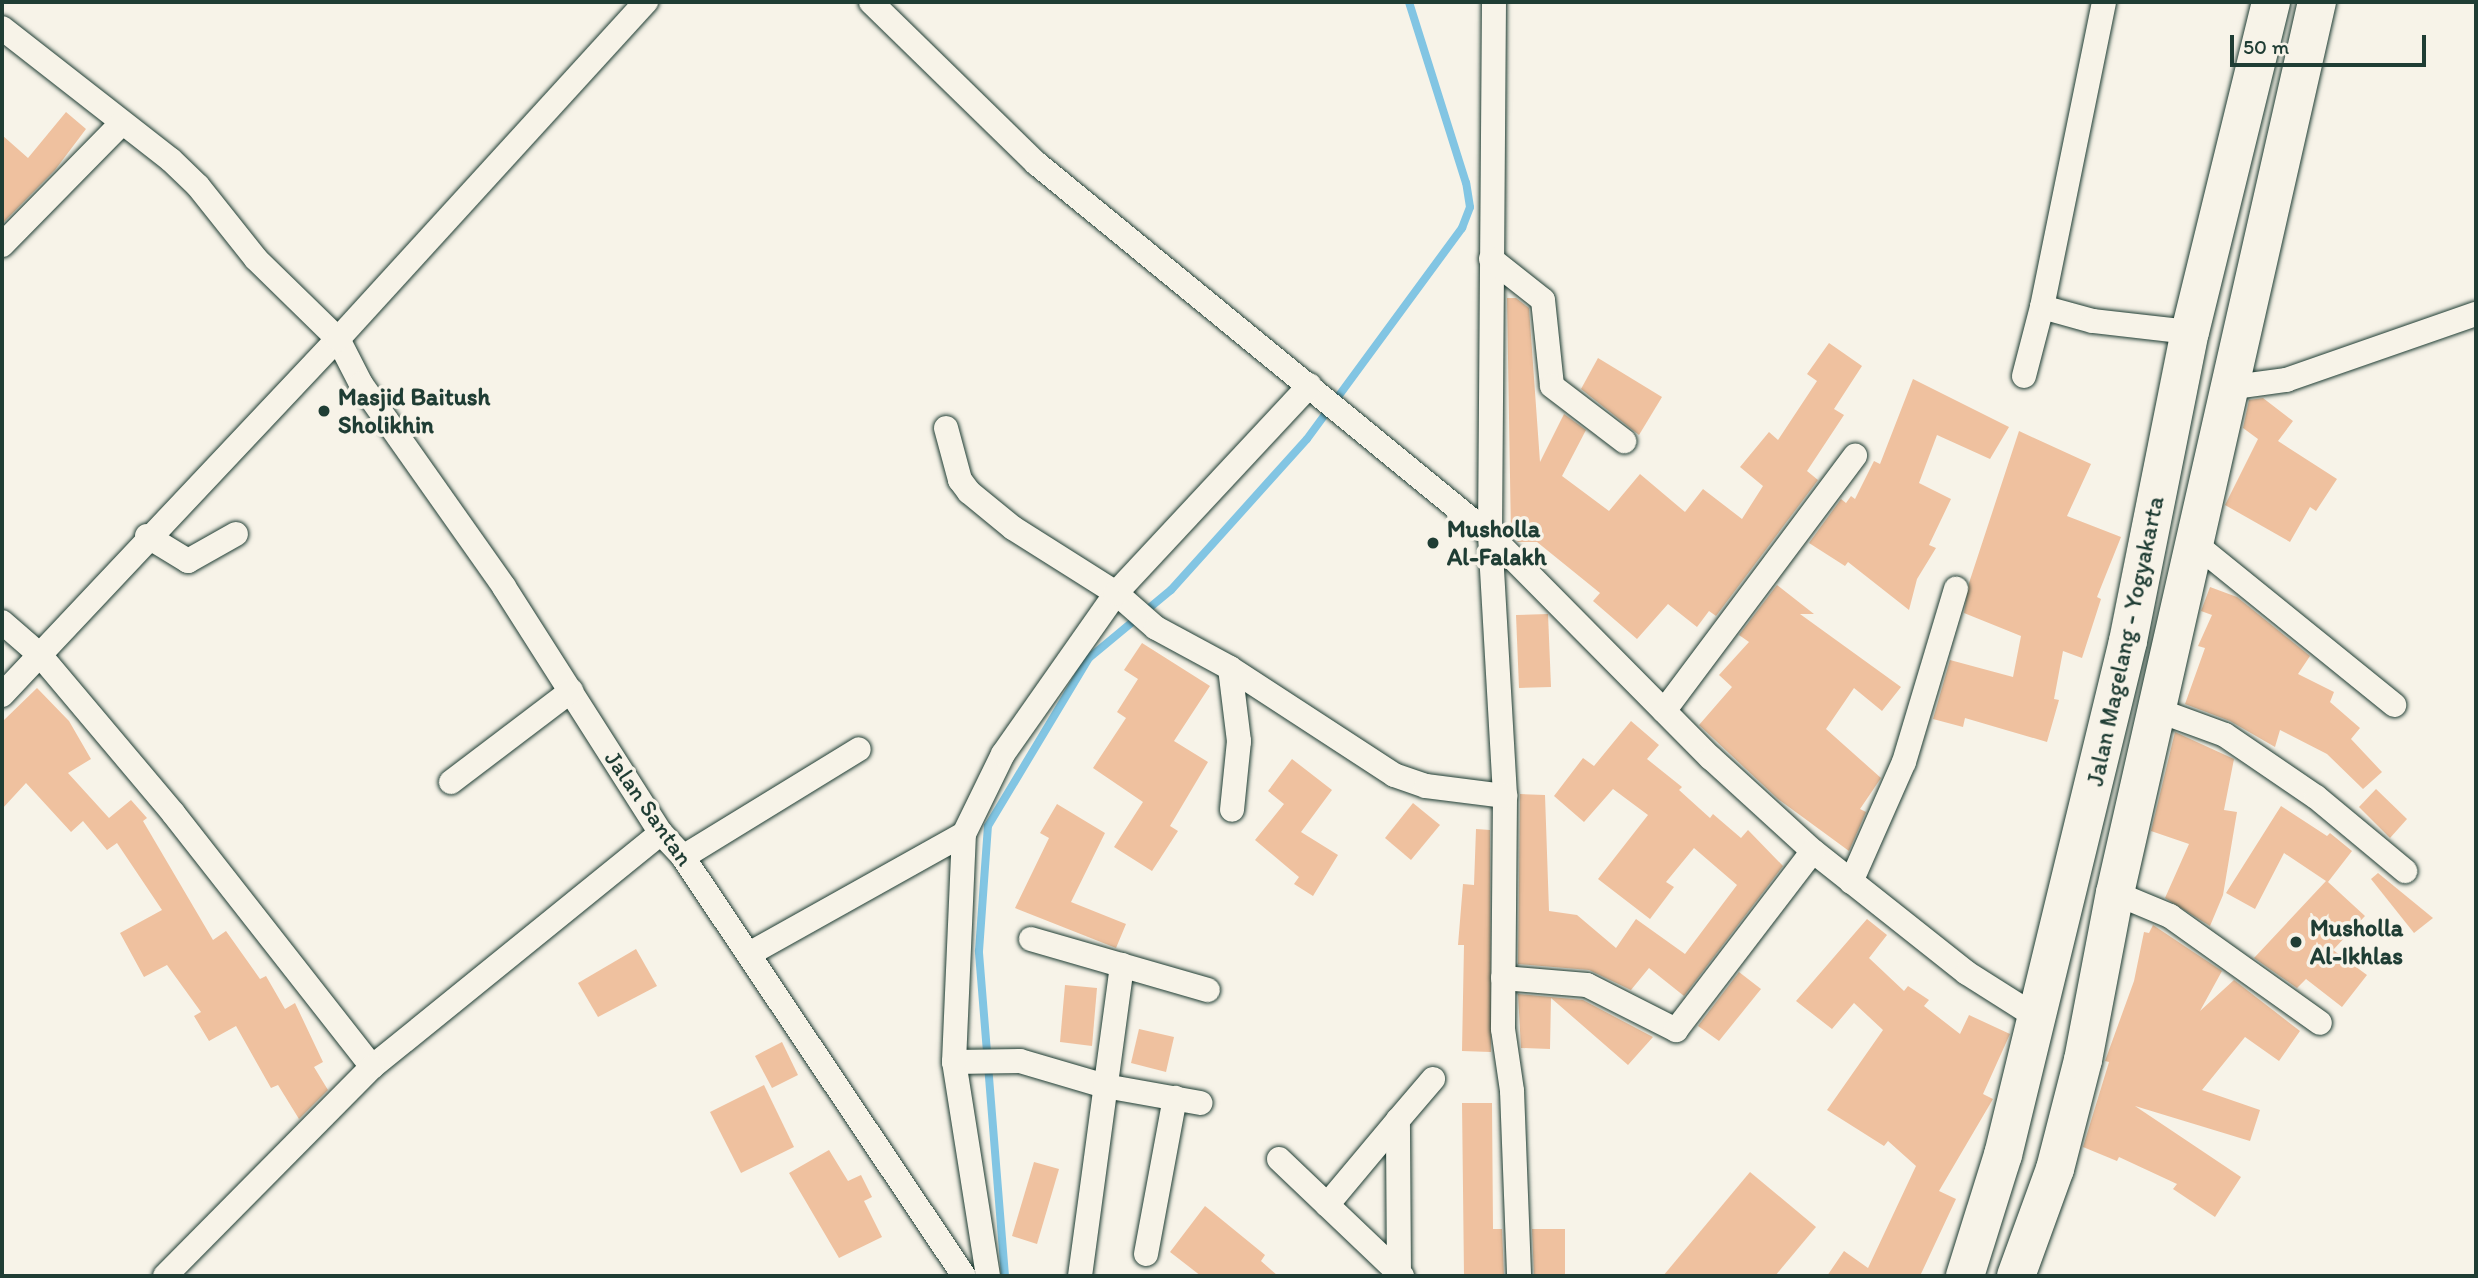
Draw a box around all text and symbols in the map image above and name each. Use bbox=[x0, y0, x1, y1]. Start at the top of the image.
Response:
scale bar bbox=[2233, 21, 2429, 65]
text: 50 m bbox=[2243, 34, 2289, 59]
place label: Masjid Baitush Sholikhin bbox=[338, 383, 491, 439]
marker: Masjid Baitush Sholikhin bbox=[316, 403, 332, 419]
street label: Jalan Magelang - Yogyakarta bbox=[2080, 493, 2170, 789]
place label: Musholla Al-Falakh bbox=[1447, 515, 1547, 571]
marker: Musholla Al-Falakh bbox=[1425, 535, 1441, 551]
street label: Jalan Santan bbox=[599, 745, 699, 871]
place label: Musholla Al-Ikhlas bbox=[2310, 914, 2403, 970]
marker: Musholla Al-Ikhlas bbox=[2288, 934, 2304, 950]

